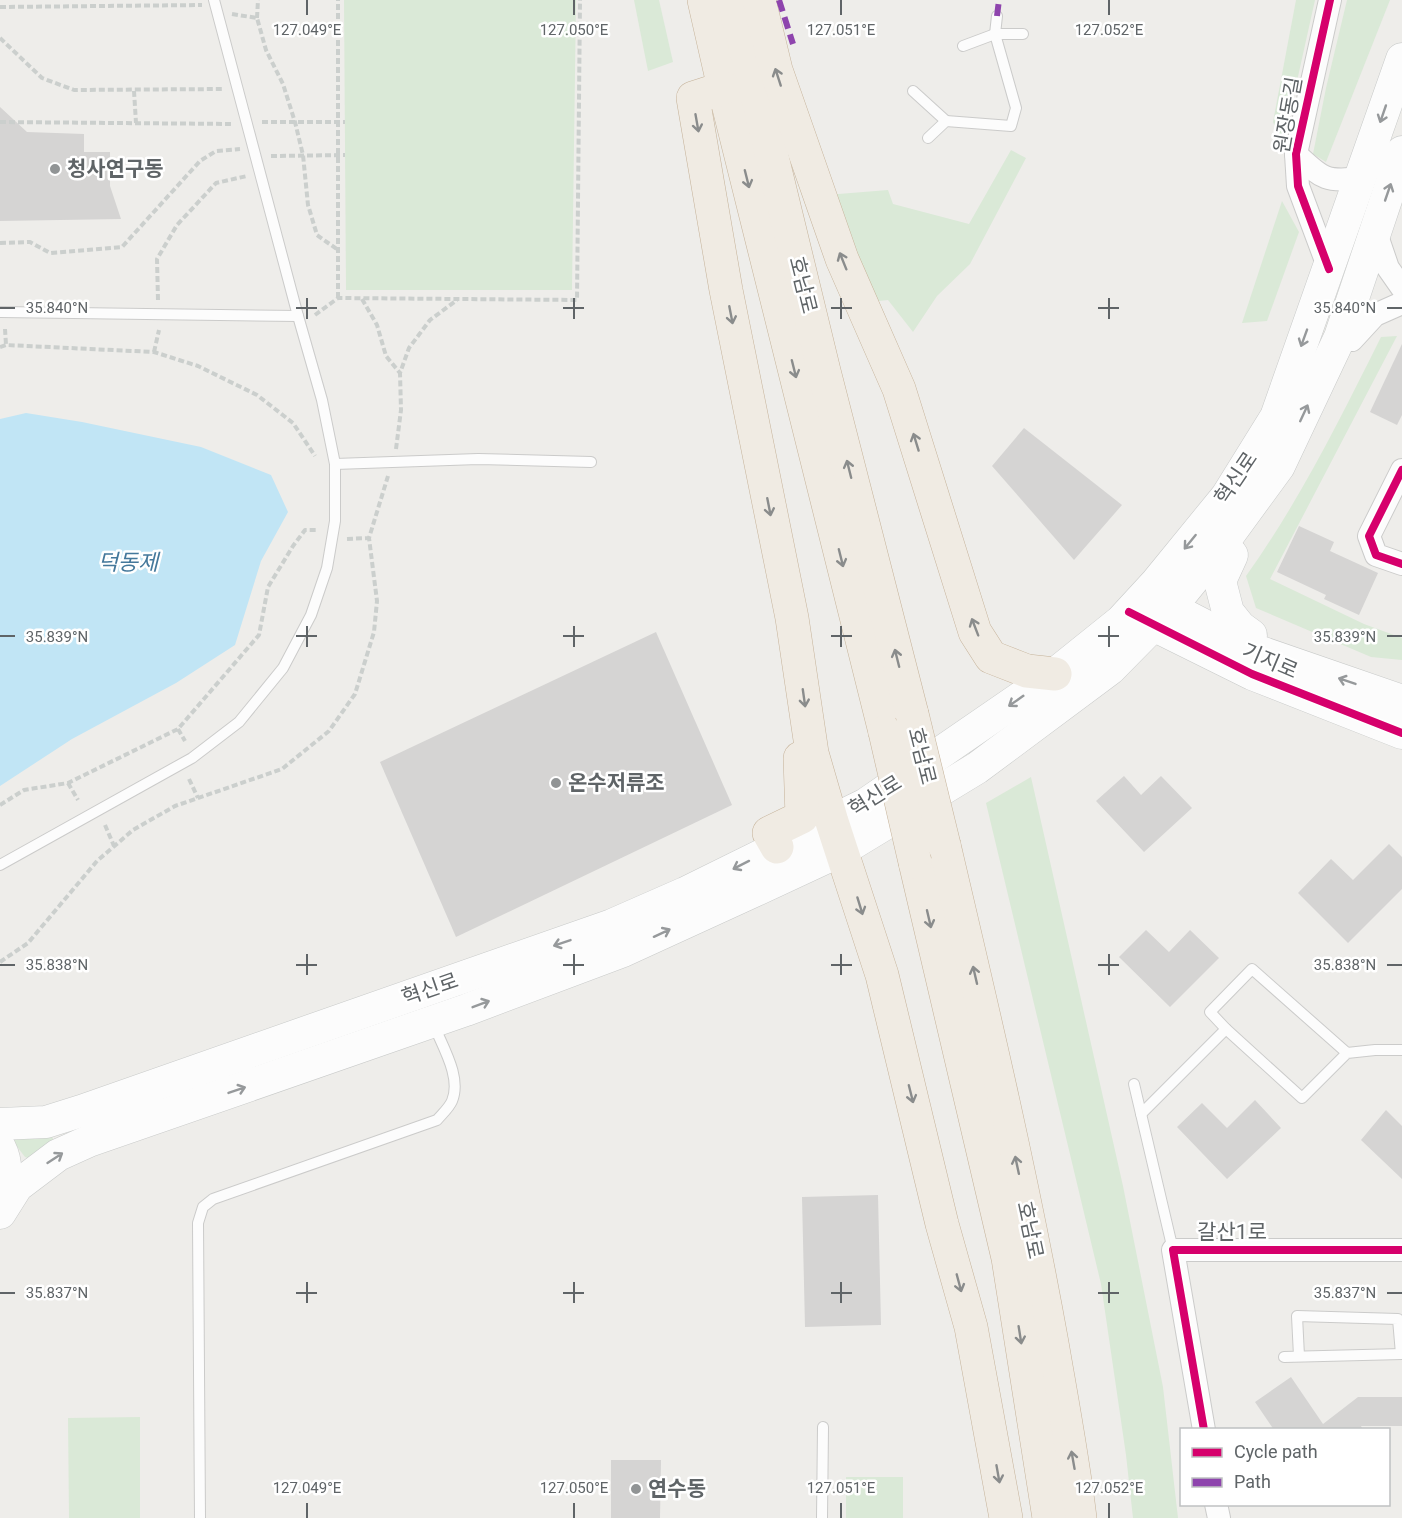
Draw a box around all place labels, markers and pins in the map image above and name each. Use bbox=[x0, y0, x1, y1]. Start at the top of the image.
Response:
place label: 청사연구동 bbox=[67, 157, 164, 181]
marker: 청사연구동 bbox=[48, 162, 62, 176]
place label: 온수저류조 bbox=[568, 771, 665, 795]
marker: 온수저류조 bbox=[549, 776, 563, 790]
place label: 연수동 bbox=[648, 1477, 706, 1501]
marker: 연수동 bbox=[629, 1482, 643, 1496]

